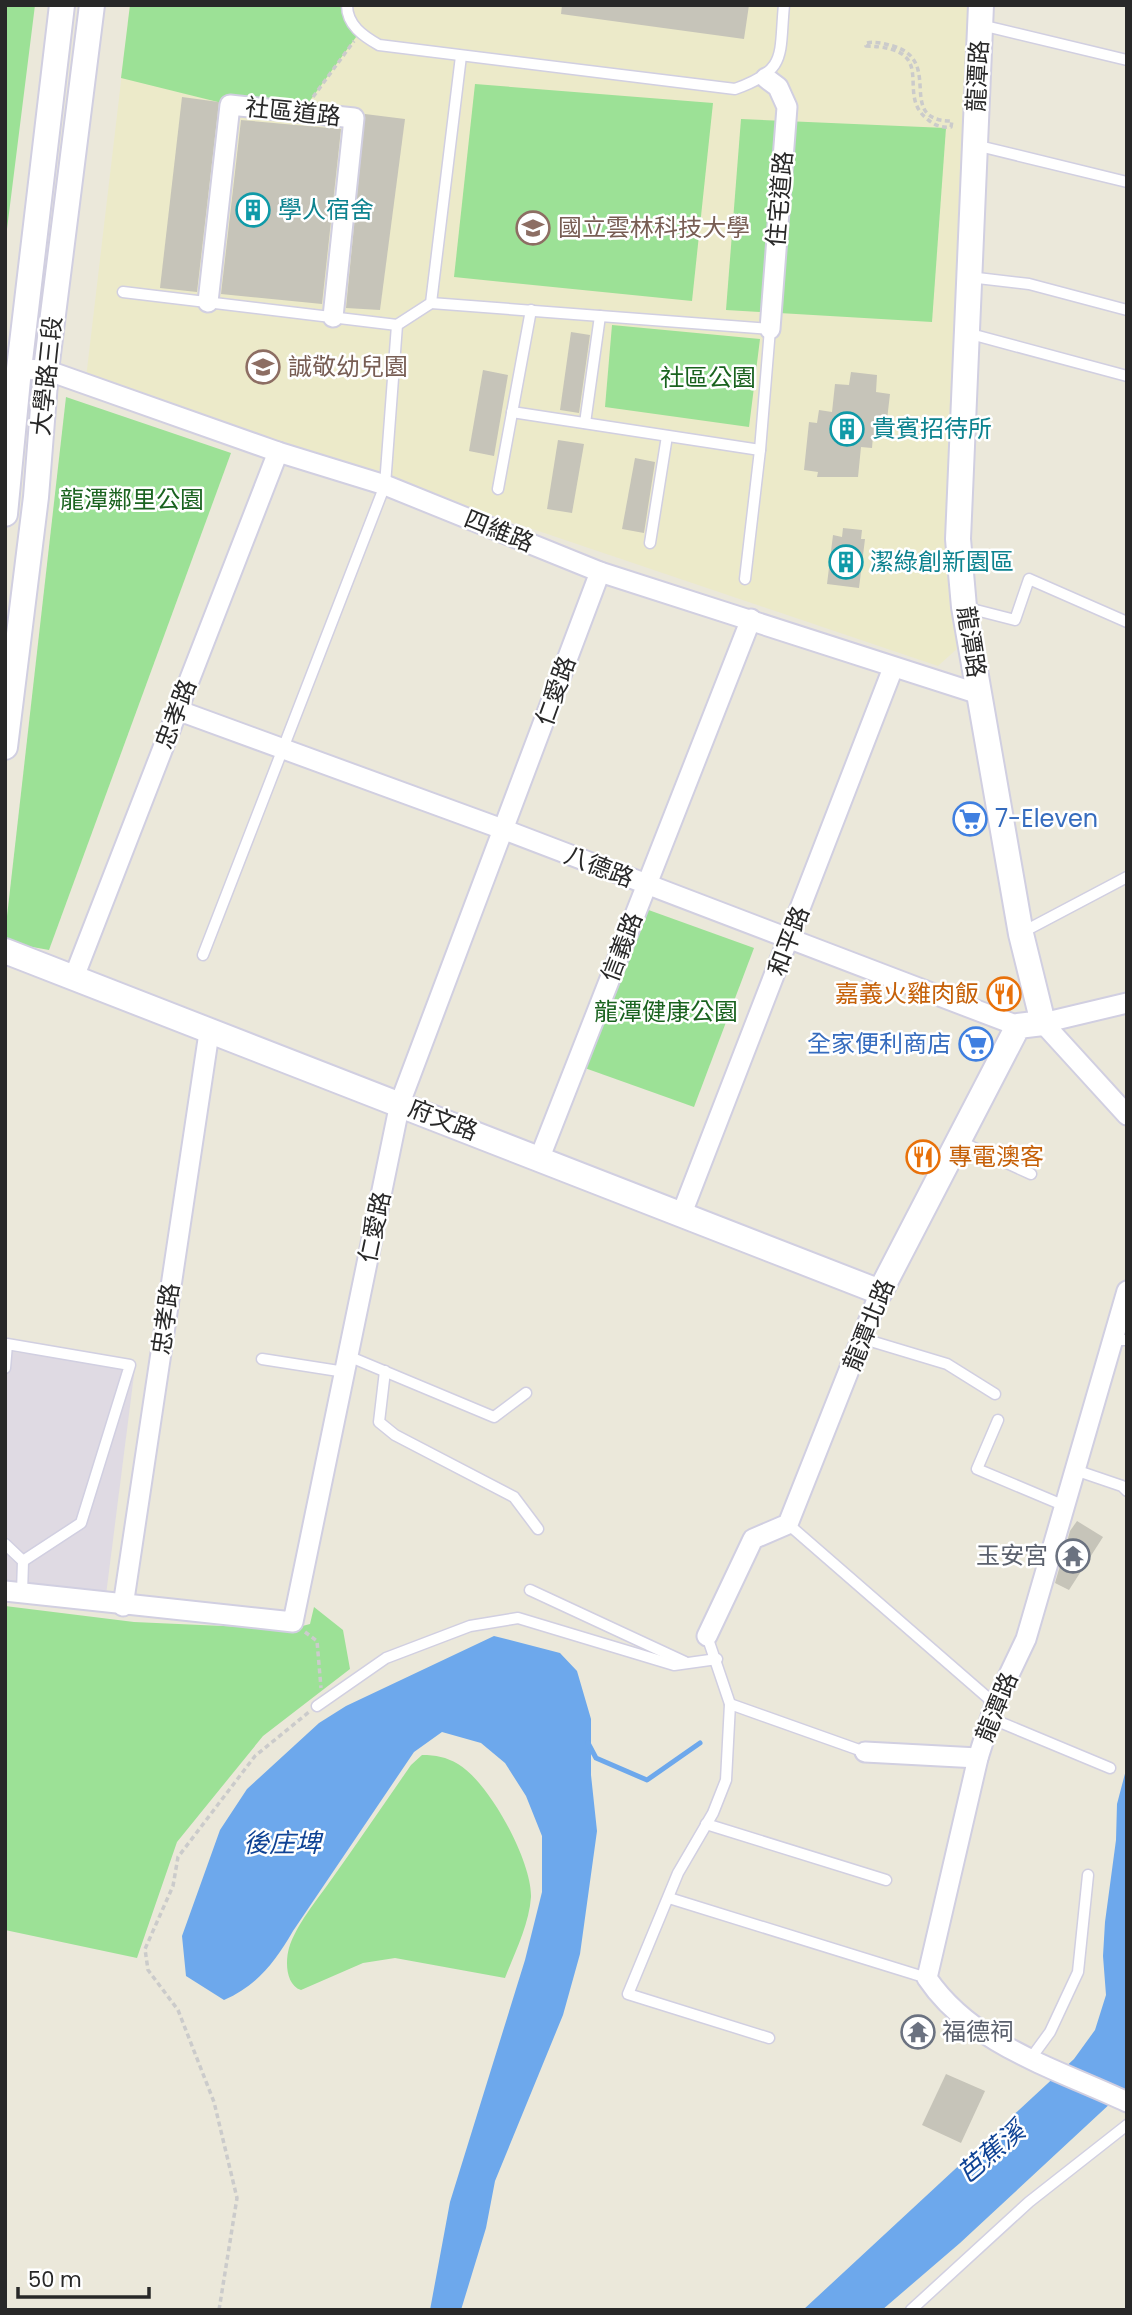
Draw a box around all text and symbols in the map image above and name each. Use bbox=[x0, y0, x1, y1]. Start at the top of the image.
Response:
street label: 龍潭路 bbox=[959, 39, 996, 113]
street label: 社區道路 bbox=[244, 90, 343, 133]
street label: 住宅道路 bbox=[759, 150, 800, 248]
building icon: 學人宿舍 bbox=[234, 191, 272, 229]
place label: 學人宿舍 bbox=[278, 193, 374, 226]
school or university icon: 國立雲林科技大學 bbox=[514, 209, 552, 247]
place label: 國立雲林科技大學 bbox=[558, 211, 750, 244]
street label: 大學路三段 bbox=[24, 315, 69, 437]
school or university icon: 誠敬幼兒園 bbox=[244, 348, 282, 386]
place label: 誠敬幼兒園 bbox=[288, 350, 408, 383]
park label: 社區公園 bbox=[660, 361, 756, 394]
building icon: 貴賓招待所 bbox=[828, 410, 866, 448]
place label: 貴賓招待所 bbox=[872, 412, 992, 445]
park label: 龍潭鄰里公園 bbox=[60, 483, 204, 516]
street label: 四維路 bbox=[460, 502, 539, 559]
building icon: 潔綠創新園區 bbox=[827, 543, 865, 581]
place label: 潔綠創新園區 bbox=[870, 545, 1014, 578]
street label: 龍潭路 bbox=[950, 604, 993, 680]
street label: 仁愛路 bbox=[528, 651, 583, 730]
street label: 忠孝路 bbox=[147, 674, 204, 753]
supermarket icon: 7-Eleven bbox=[951, 800, 989, 838]
place label: 7-Eleven bbox=[995, 802, 1098, 835]
street label: 八德路 bbox=[560, 838, 639, 895]
street label: 和平路 bbox=[760, 901, 817, 980]
street label: 信義路 bbox=[593, 907, 650, 986]
restaurant icon: 嘉義火雞肉飯 bbox=[985, 975, 1023, 1013]
place label: 嘉義火雞肉飯 bbox=[835, 977, 979, 1010]
park label: 龍潭健康公園 bbox=[594, 995, 738, 1028]
supermarket icon: 全家便利商店 bbox=[957, 1025, 995, 1063]
place label: 全家便利商店 bbox=[807, 1027, 951, 1060]
street label: 府文路 bbox=[404, 1091, 483, 1148]
restaurant icon: 專電澳客 bbox=[904, 1138, 942, 1176]
place label: 專電澳客 bbox=[948, 1140, 1044, 1173]
street label: 仁愛路 bbox=[351, 1188, 398, 1266]
street label: 龍潭北路 bbox=[835, 1274, 902, 1375]
street label: 忠孝路 bbox=[144, 1281, 187, 1357]
temple icon: 玉安宮 bbox=[1054, 1537, 1092, 1575]
place label: 玉安宮 bbox=[976, 1539, 1048, 1572]
street label: 龍潭路 bbox=[968, 1667, 1025, 1746]
water label: 後庄埤 bbox=[243, 1825, 324, 1861]
temple icon: 福德祠 bbox=[899, 2013, 937, 2051]
place label: 福德祠 bbox=[942, 2015, 1014, 2048]
water label: 芭蕉溪 bbox=[950, 2111, 1036, 2191]
scale bar bbox=[18, 2256, 149, 2300]
text: 50 m bbox=[28, 2265, 82, 2294]

